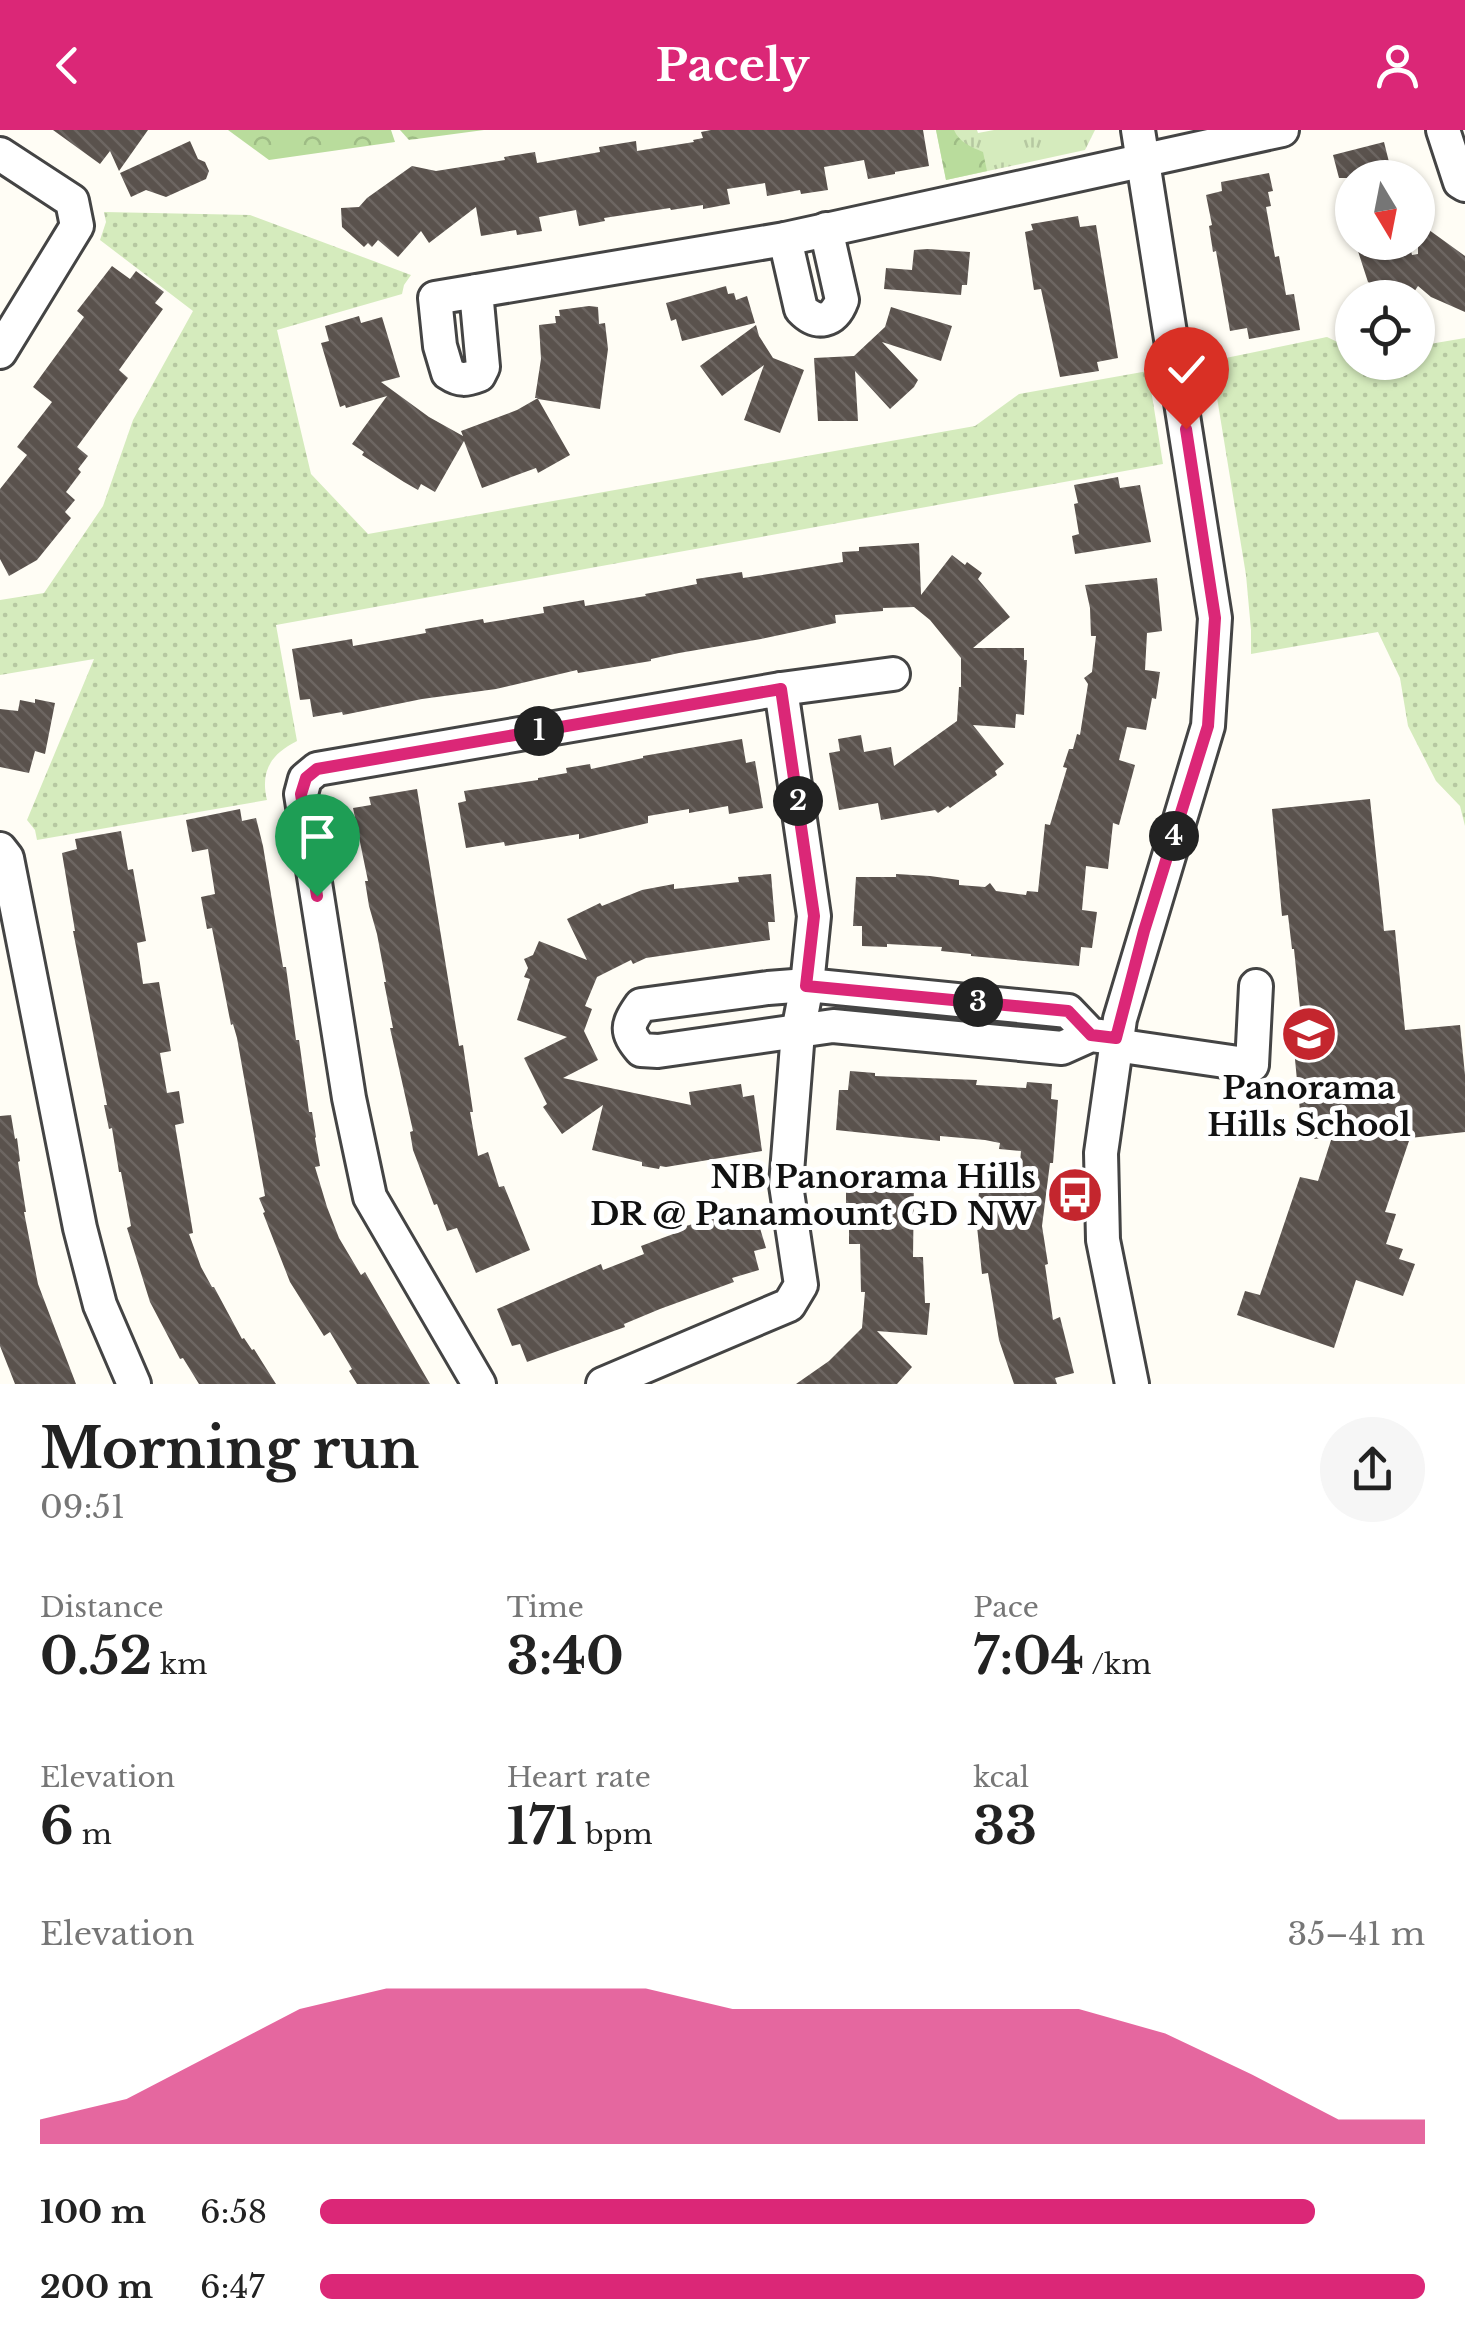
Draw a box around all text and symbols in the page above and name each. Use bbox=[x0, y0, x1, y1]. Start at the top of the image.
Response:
text: Pacely bbox=[656, 37, 809, 93]
icon: back bbox=[40, 38, 95, 93]
icon: person bbox=[1370, 38, 1425, 93]
north arrow bbox=[1335, 160, 1435, 260]
map controls bbox=[1335, 160, 1435, 380]
button: locate bbox=[1335, 280, 1435, 380]
pin bbox=[1144, 327, 1229, 430]
icon: check bbox=[1159, 342, 1214, 397]
pin: 1 bbox=[514, 706, 564, 756]
text: 1 bbox=[533, 713, 545, 748]
pin: 2 bbox=[773, 776, 823, 826]
text: 2 bbox=[789, 783, 807, 818]
pin bbox=[275, 794, 360, 897]
icon: arrive bbox=[290, 809, 345, 864]
pin: 4 bbox=[1149, 811, 1199, 861]
text: 4 bbox=[1165, 818, 1183, 853]
pin: 3 bbox=[953, 977, 1003, 1027]
text: 3 bbox=[969, 984, 987, 1019]
school or university icon: Panorama Hills School bbox=[1279, 1004, 1339, 1064]
place label: Panorama Hills School bbox=[1207, 1068, 1411, 1145]
place label: NB Panorama Hills DR @ Panamount GD NW bbox=[590, 1157, 1037, 1234]
bus stop icon: NB Panorama Hills DR @ Panamount GD NW bbox=[1045, 1165, 1105, 1225]
text: Morning run bbox=[40, 1415, 419, 1483]
button: share bbox=[1320, 1417, 1425, 1522]
text: 09:51 bbox=[40, 1487, 125, 1527]
text: Distance bbox=[40, 1590, 163, 1625]
text: Time bbox=[507, 1590, 584, 1625]
text: Pace bbox=[973, 1590, 1039, 1625]
text: 0.52 bbox=[40, 1625, 152, 1688]
text: 3:40 bbox=[507, 1625, 624, 1688]
text: 7:04 bbox=[973, 1625, 1084, 1688]
text: km bbox=[152, 1647, 207, 1682]
text: /km bbox=[1084, 1647, 1151, 1682]
text: Elevation bbox=[40, 1760, 175, 1795]
text: Heart rate bbox=[507, 1760, 651, 1795]
text: kcal bbox=[973, 1760, 1029, 1795]
text: 6 bbox=[40, 1795, 74, 1858]
text: 171 bbox=[507, 1795, 577, 1858]
text: 33 bbox=[973, 1795, 1037, 1858]
text: m bbox=[74, 1817, 112, 1852]
text: bpm bbox=[577, 1817, 653, 1852]
text: Elevation bbox=[40, 1914, 194, 1954]
text: 35–41 m bbox=[1287, 1914, 1425, 1954]
text: 100 m bbox=[40, 2192, 146, 2232]
text: 6:58 bbox=[200, 2192, 267, 2232]
text: 200 m bbox=[40, 2267, 153, 2307]
text: 6:47 bbox=[200, 2267, 264, 2307]

